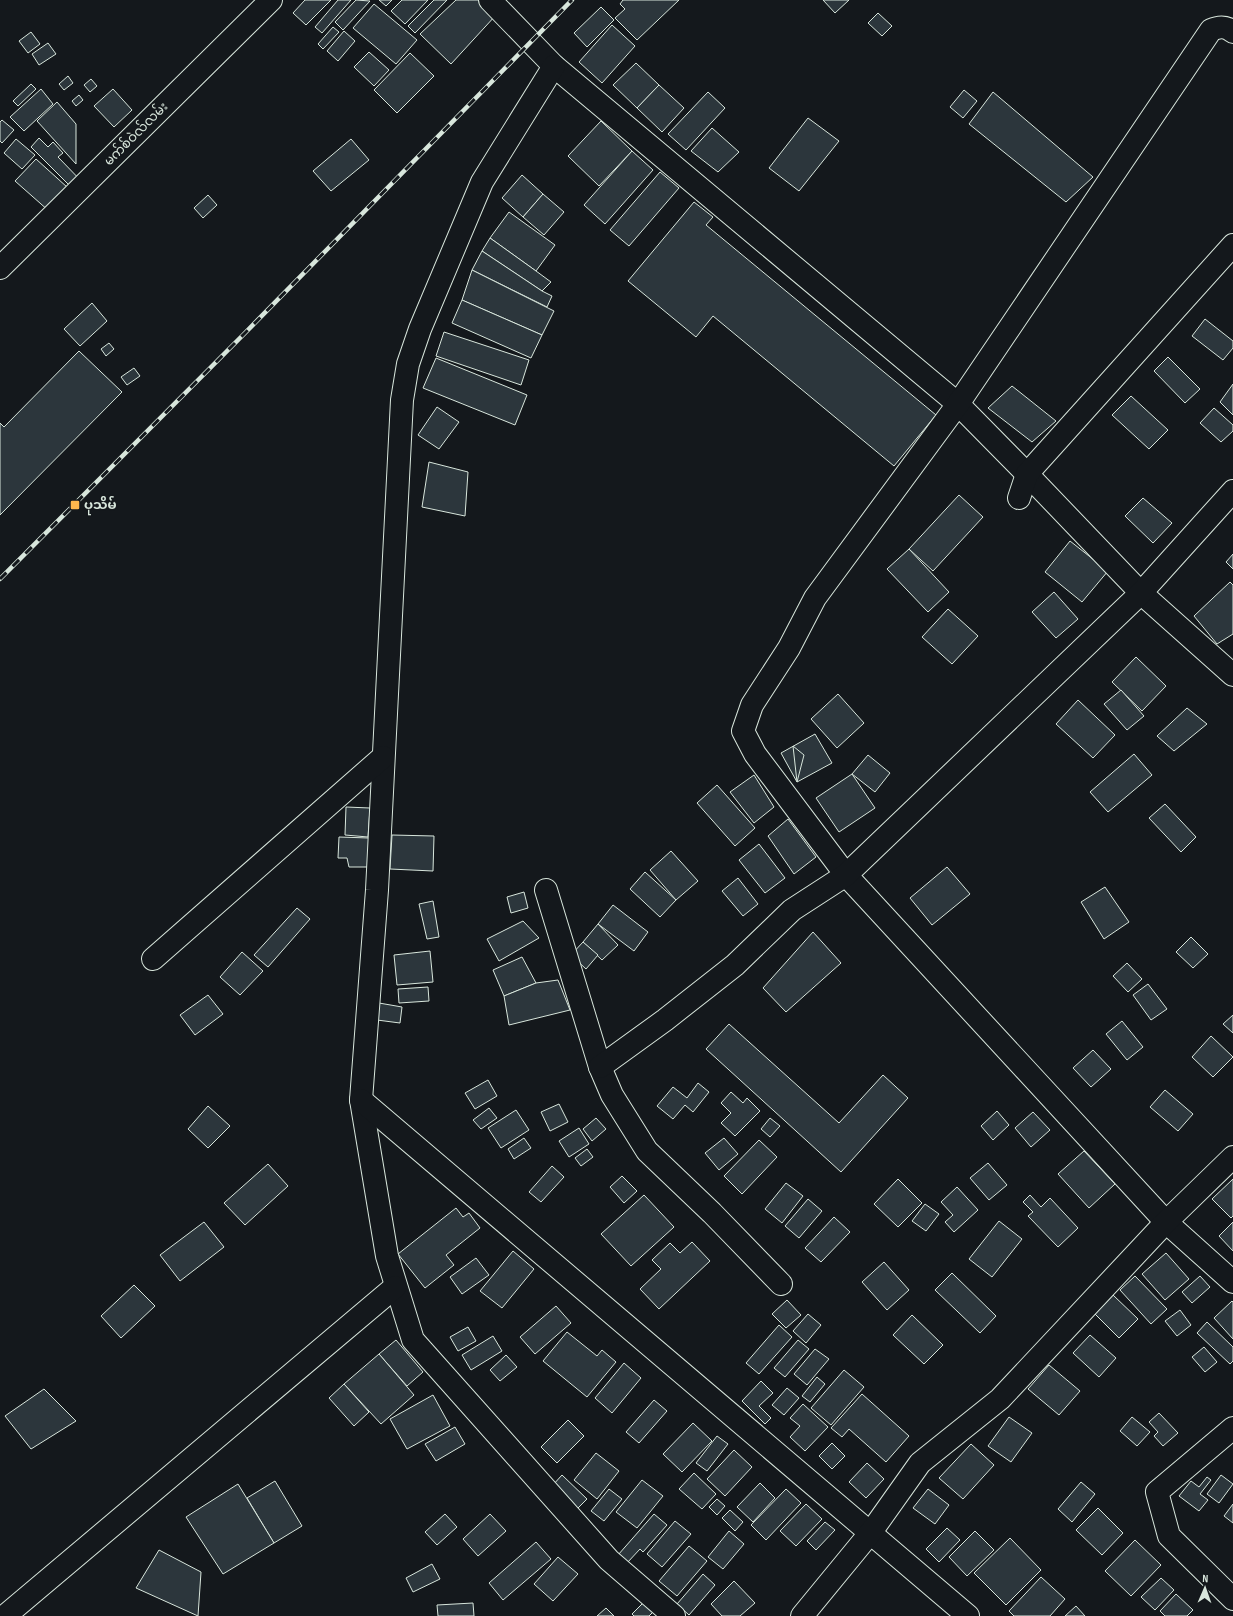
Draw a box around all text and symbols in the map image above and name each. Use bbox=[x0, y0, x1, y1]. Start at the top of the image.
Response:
street label: မက်စ်ဝဲလ်လမ်း bbox=[100, 98, 171, 169]
place label: ပုသိမ် bbox=[84, 495, 117, 516]
marker: ပုသိမ် bbox=[69, 499, 81, 511]
north arrow bbox=[1185, 1568, 1225, 1608]
text: N bbox=[1202, 1572, 1209, 1585]

